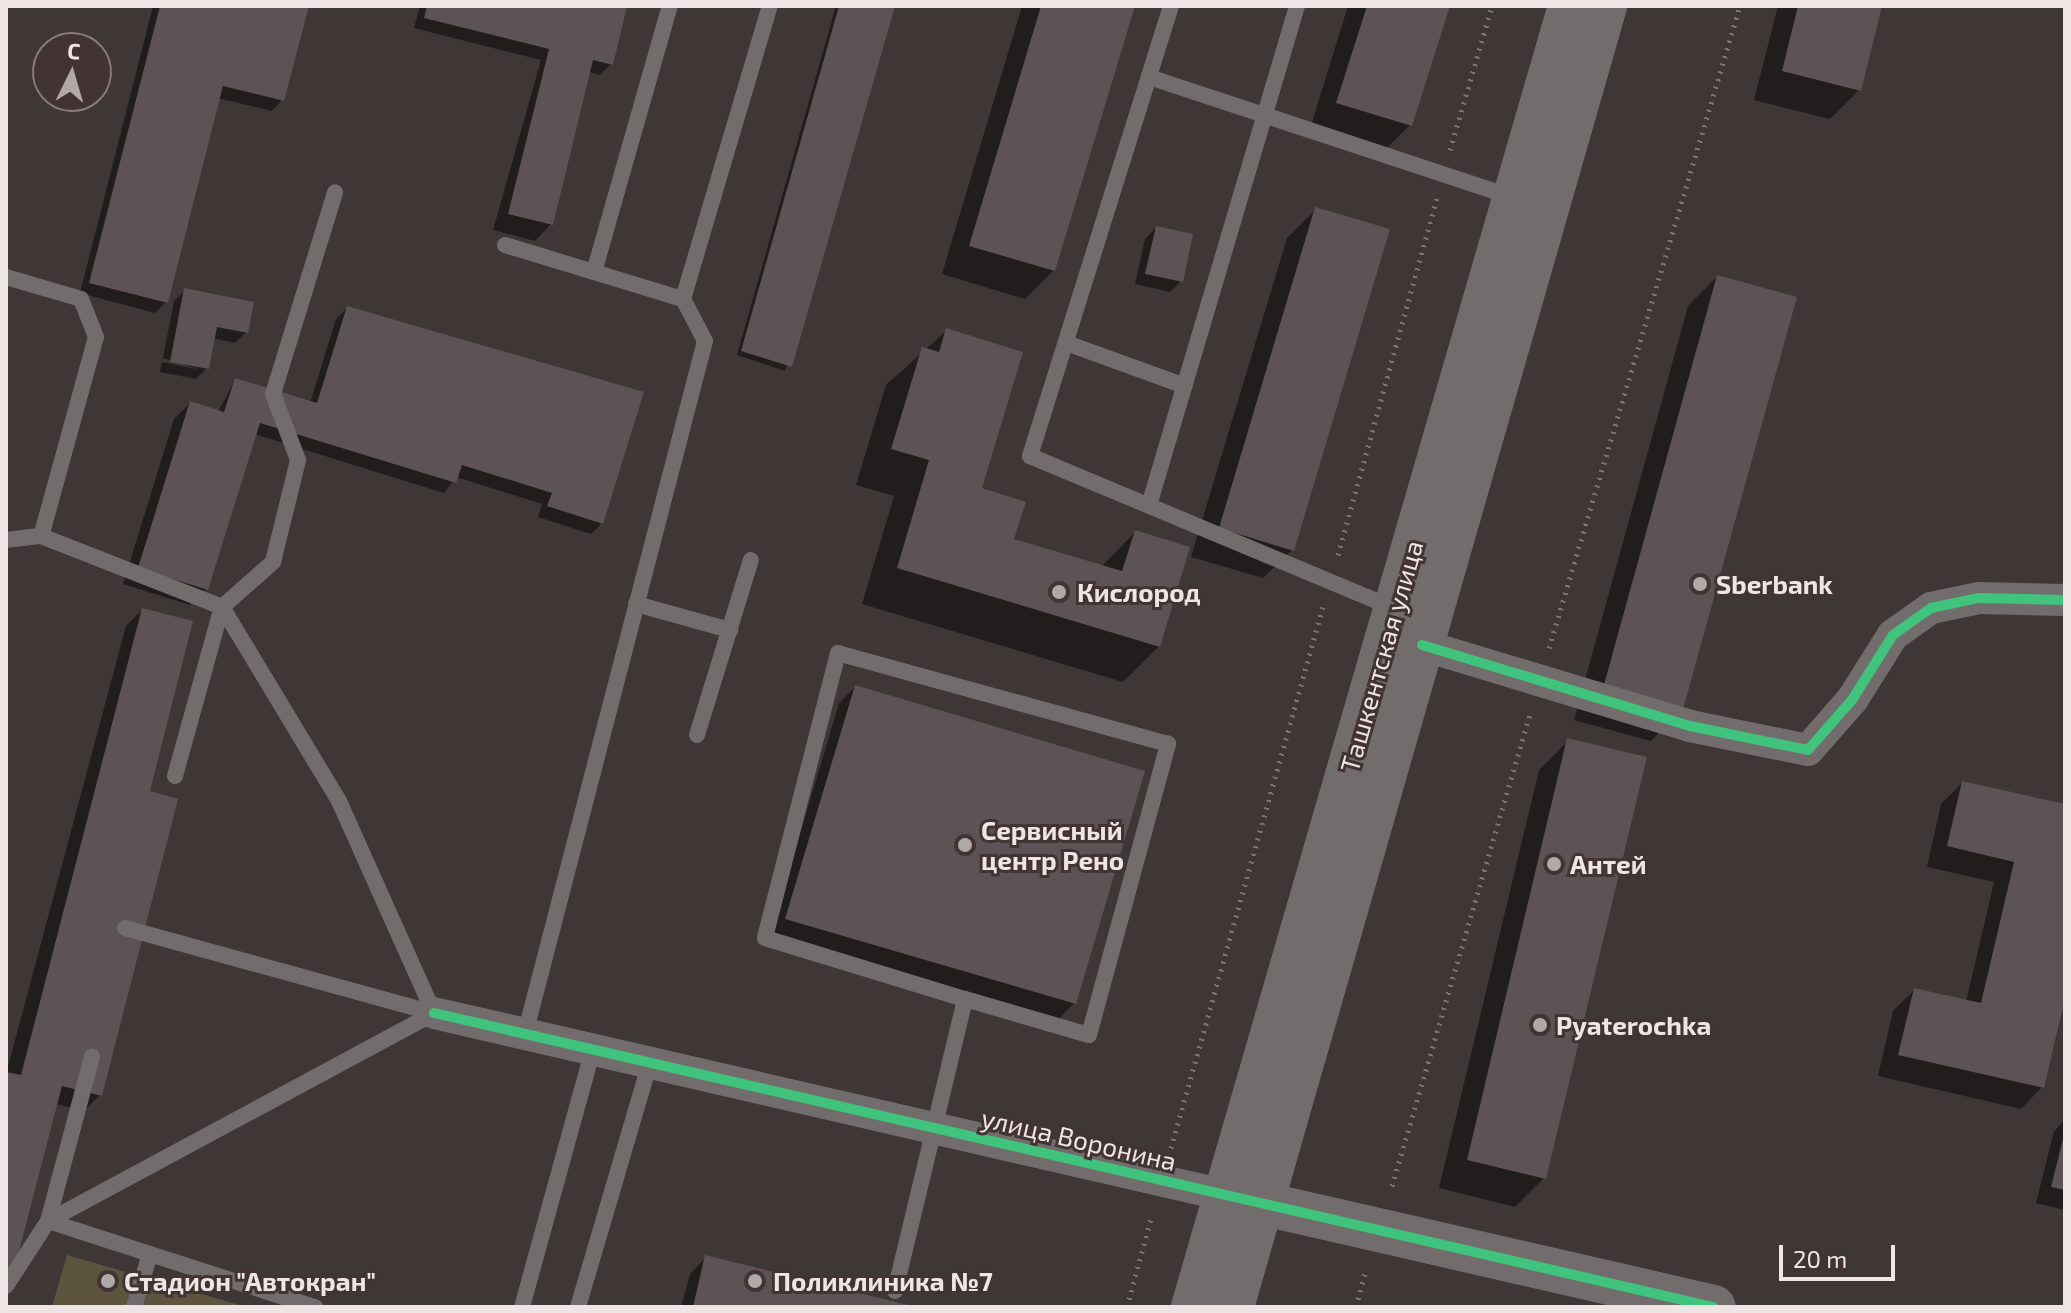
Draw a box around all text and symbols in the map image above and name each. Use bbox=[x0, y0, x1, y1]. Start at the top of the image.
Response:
north arrow bbox=[32, 32, 112, 112]
text: С bbox=[66, 37, 81, 64]
street label: Ташкентская улица bbox=[1333, 537, 1429, 775]
place label: Sberbank bbox=[1716, 568, 1833, 600]
marker: Sberbank bbox=[1691, 575, 1709, 593]
place label: Кислород bbox=[1077, 576, 1201, 608]
marker: Кислород bbox=[1048, 581, 1070, 603]
place label: Сервисный центр Рено bbox=[981, 814, 1124, 876]
marker: Сервисный центр Рено bbox=[956, 836, 974, 854]
place label: Антей bbox=[1570, 848, 1647, 880]
marker: Антей bbox=[1545, 855, 1563, 873]
place label: Pyaterochka bbox=[1556, 1009, 1711, 1041]
marker: Pyaterochka bbox=[1531, 1016, 1549, 1034]
street label: улица Воронина bbox=[978, 1101, 1180, 1177]
scale bar bbox=[1783, 1229, 1899, 1279]
text: 20 m bbox=[1793, 1244, 1847, 1273]
place label: Стадион "Автокран" bbox=[124, 1265, 376, 1297]
place label: Поликлиника №7 bbox=[773, 1265, 993, 1297]
marker: Поликлиника №7 bbox=[744, 1270, 766, 1292]
marker: Стадион "Автокран" bbox=[99, 1272, 117, 1290]

